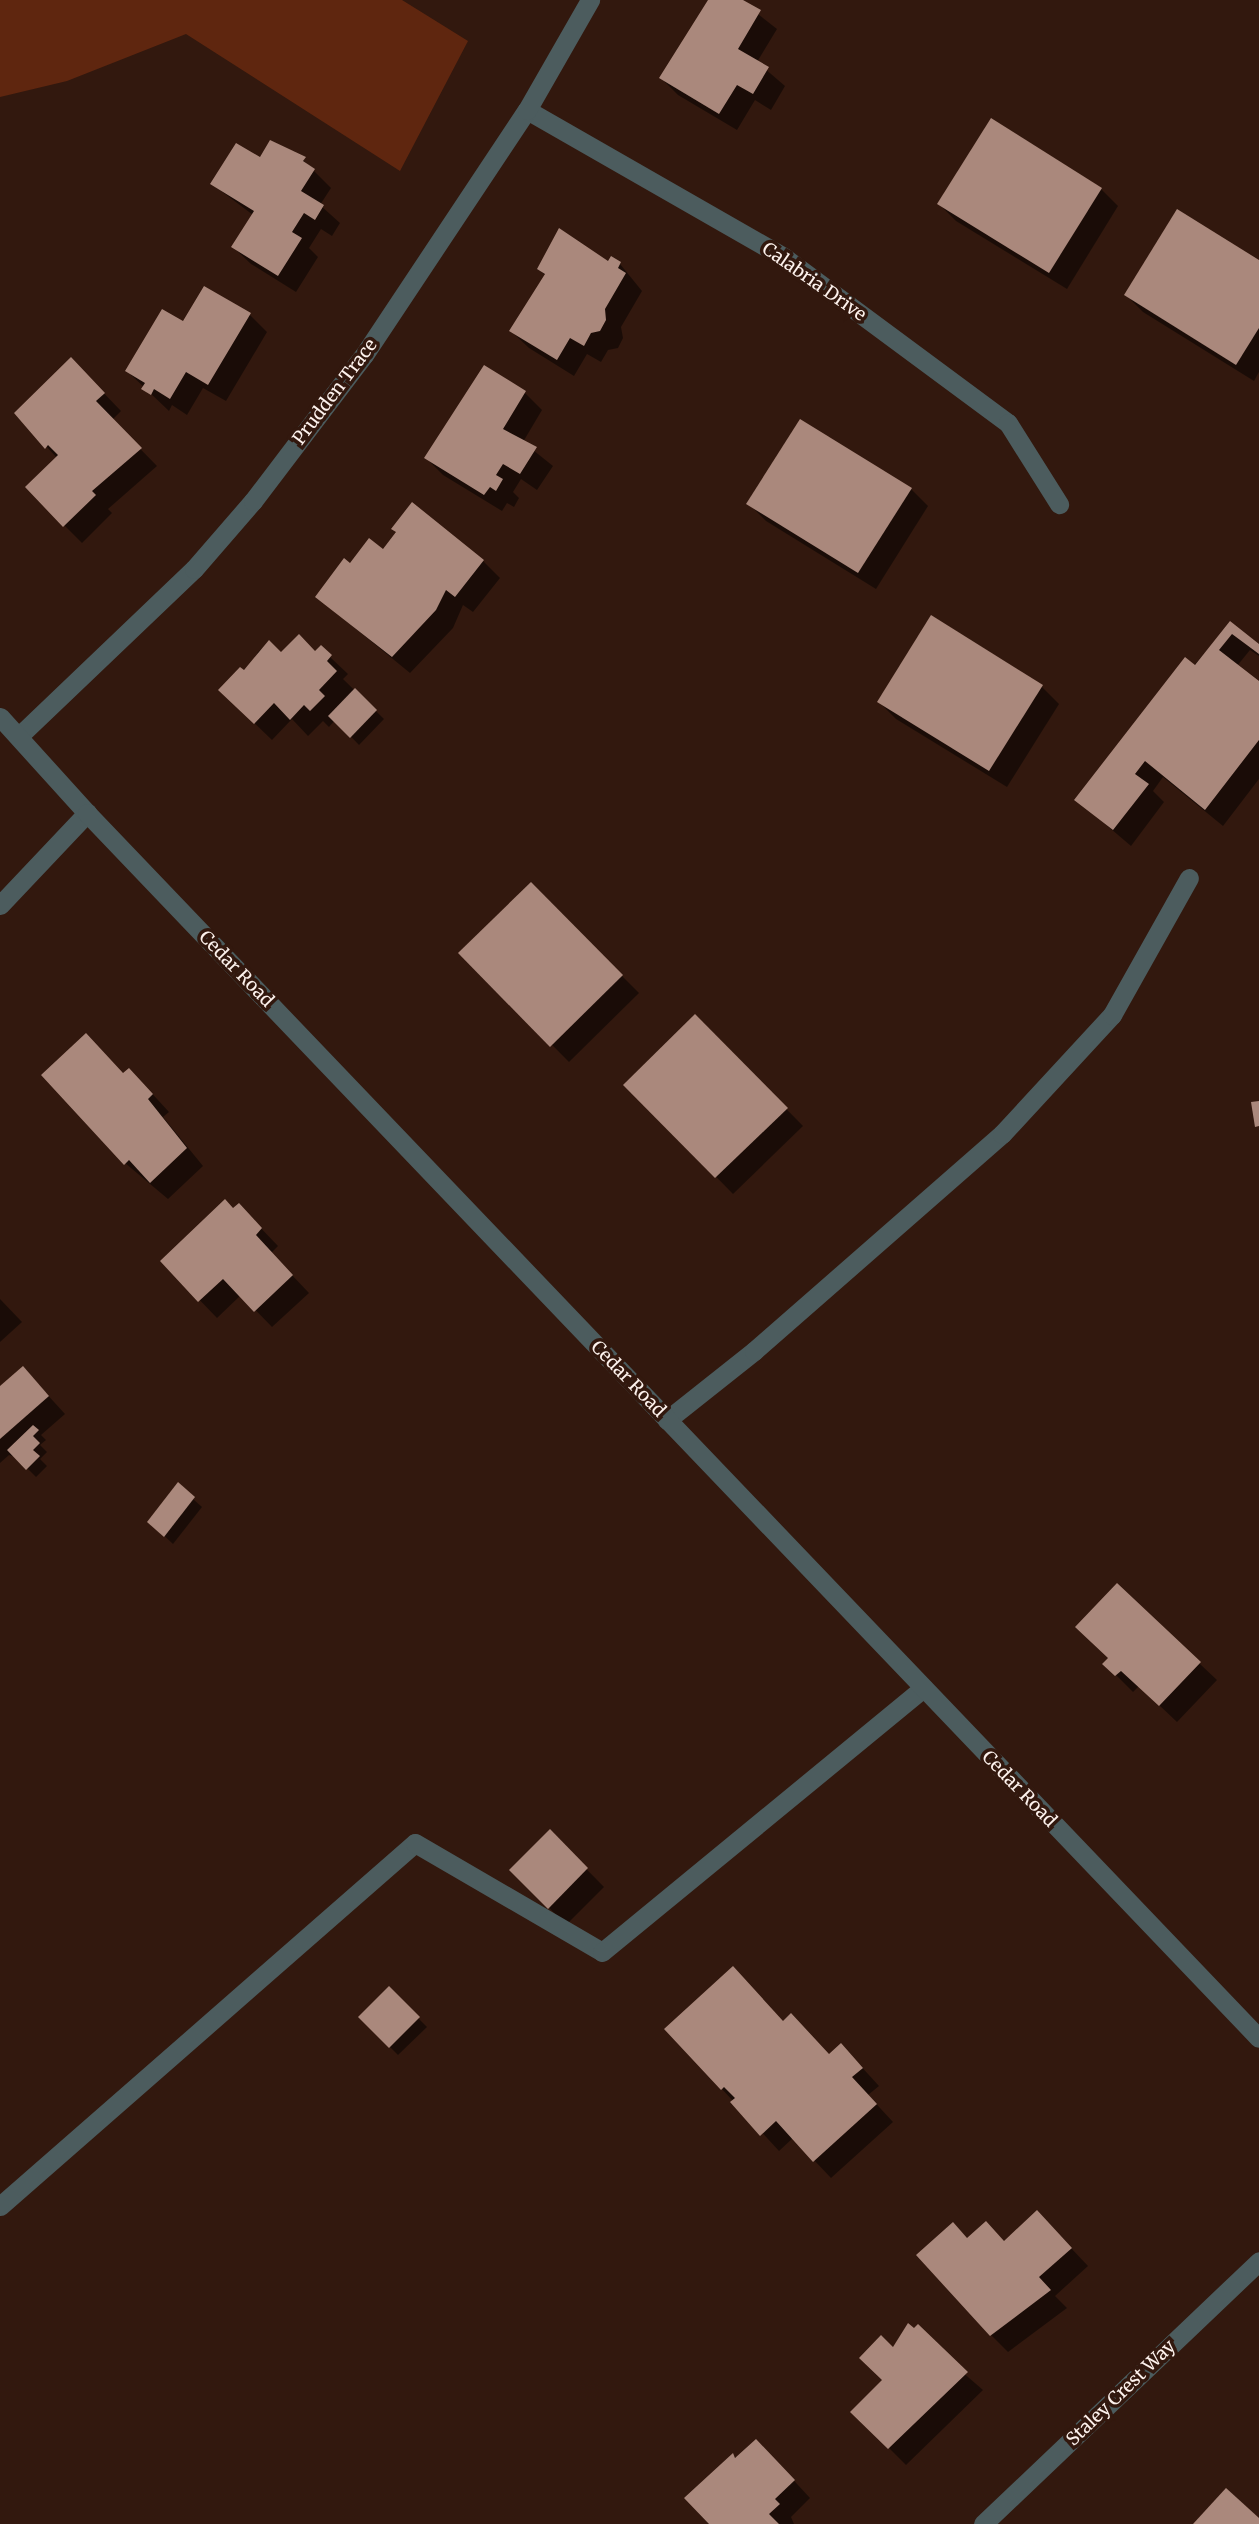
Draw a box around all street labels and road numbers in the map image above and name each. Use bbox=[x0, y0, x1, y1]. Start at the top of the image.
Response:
street label: Calabria Drive bbox=[758, 238, 870, 326]
street label: Prudden Trace bbox=[288, 335, 382, 449]
street label: Cedar Road bbox=[194, 926, 278, 1012]
street label: Cedar Road bbox=[586, 1336, 670, 1422]
street label: Cedar Road bbox=[977, 1746, 1061, 1832]
street label: Staley Crest Way bbox=[1062, 2336, 1180, 2450]

